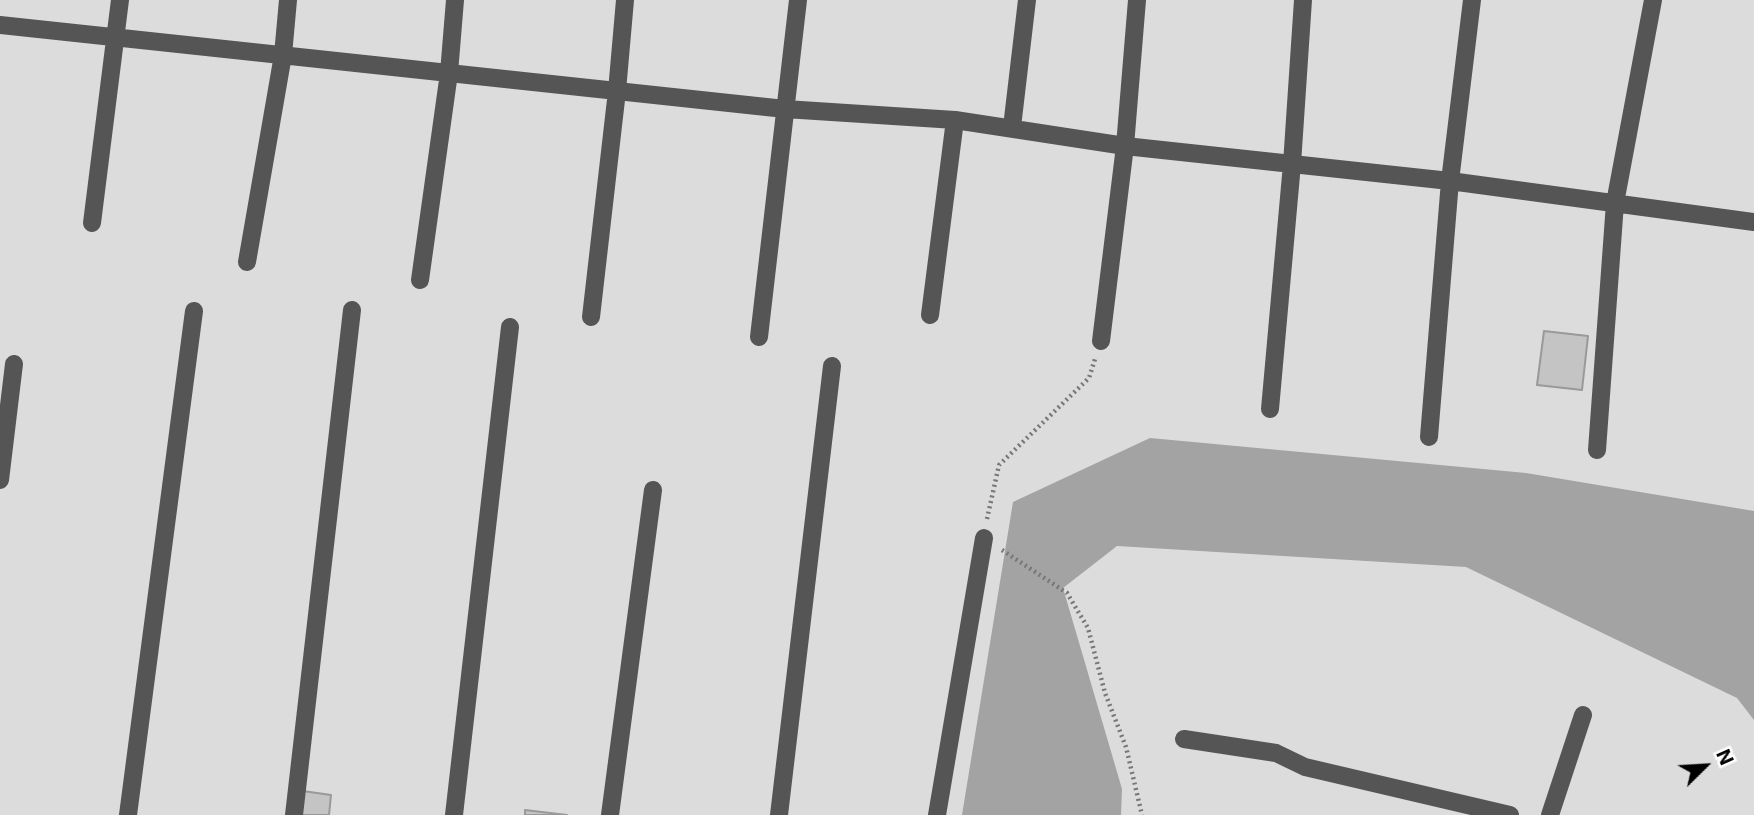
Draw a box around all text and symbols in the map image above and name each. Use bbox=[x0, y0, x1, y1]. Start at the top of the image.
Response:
north arrow bbox=[1670, 731, 1740, 801]
text: N bbox=[1711, 746, 1738, 769]

